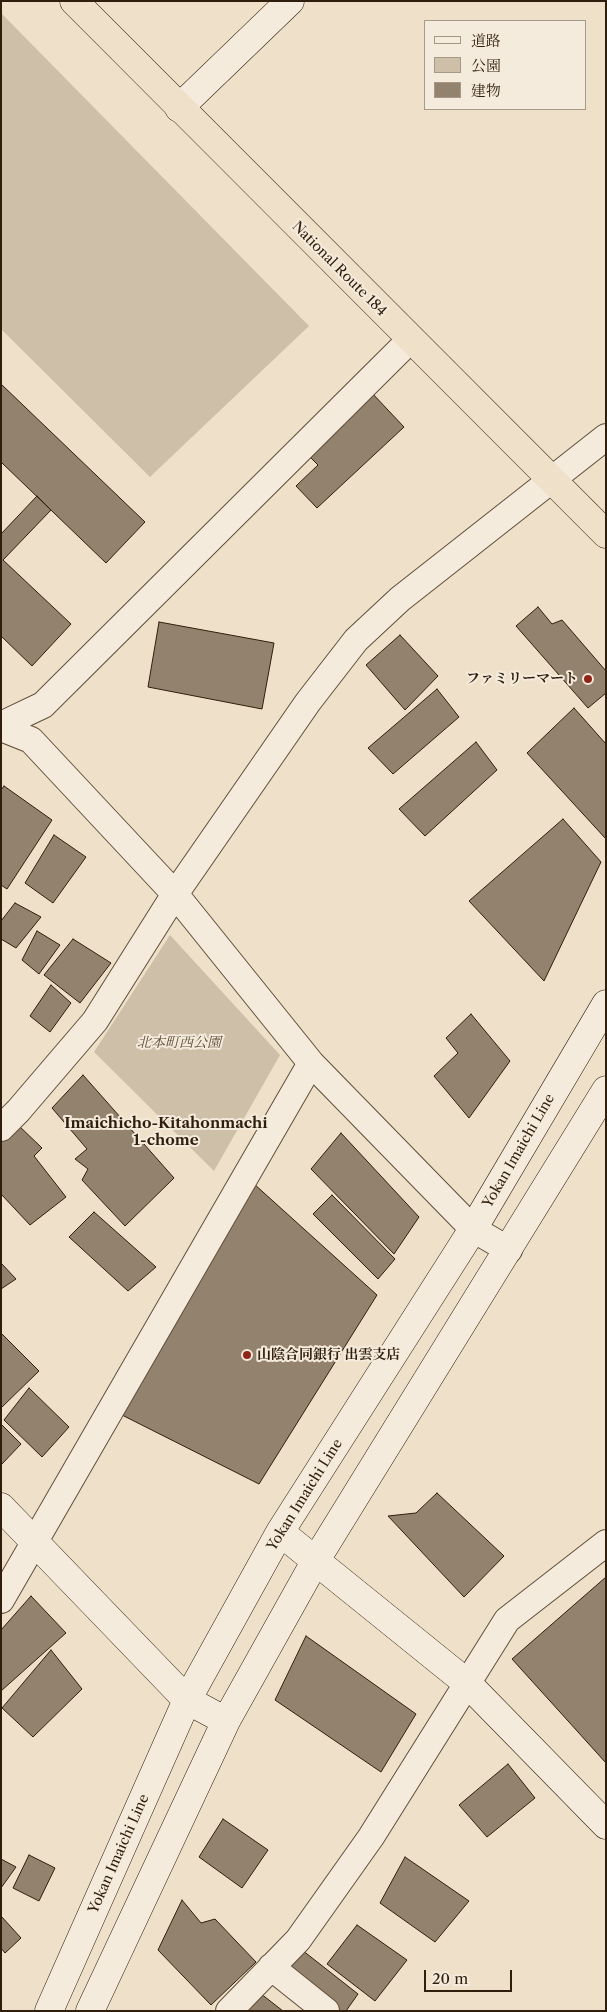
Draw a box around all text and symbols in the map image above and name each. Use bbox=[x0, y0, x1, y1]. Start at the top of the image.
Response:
legend bbox=[424, 20, 587, 110]
text: 道路 bbox=[471, 31, 501, 50]
text: 公園 bbox=[471, 56, 501, 75]
text: 建物 bbox=[471, 81, 501, 100]
street label: National Route 184 bbox=[288, 218, 390, 320]
place label: ファミリーマート bbox=[466, 671, 578, 687]
marker: ファミリーマート bbox=[582, 673, 594, 685]
park label: 北本町西公園 bbox=[137, 1035, 221, 1051]
street label: Yokan Imaichi Line bbox=[480, 1091, 558, 1211]
district label: Imaichicho-Kitahonmachi 1-chome bbox=[64, 1115, 268, 1150]
place label: 山陰合同銀行 出雲支店 bbox=[257, 1347, 401, 1363]
marker: 山陰合同銀行 出雲支店 bbox=[241, 1349, 253, 1361]
street label: Yokan Imaichi Line bbox=[264, 1436, 346, 1554]
street label: Yokan Imaichi Line bbox=[85, 1792, 153, 1916]
scale bar bbox=[427, 1960, 514, 1992]
text: 20 m bbox=[432, 1969, 468, 1988]

